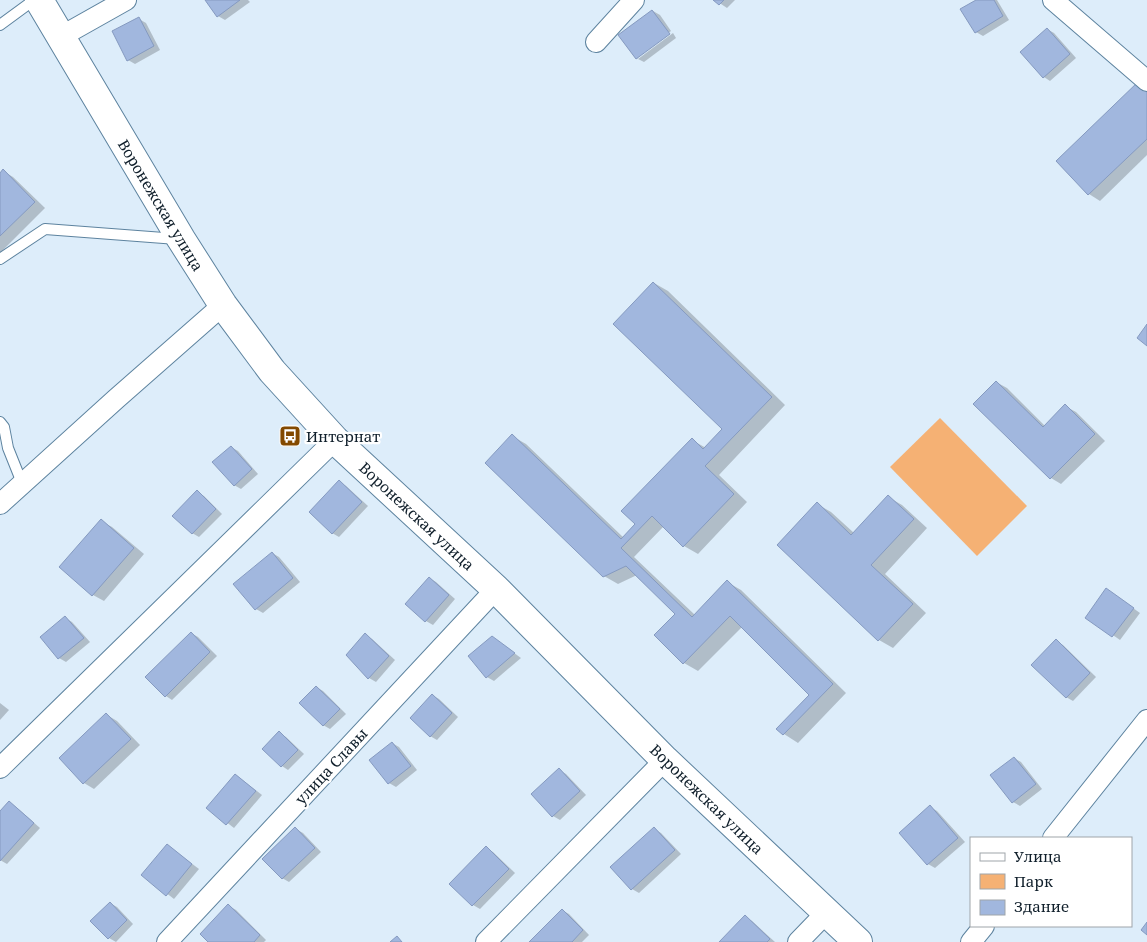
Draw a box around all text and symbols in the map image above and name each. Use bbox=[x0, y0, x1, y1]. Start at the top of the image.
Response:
street label: Воронежская улица bbox=[114, 135, 208, 275]
bus stop icon: Интернат bbox=[278, 424, 302, 448]
place label: Интернат bbox=[306, 426, 380, 446]
street label: Воронежская улица bbox=[355, 457, 479, 575]
street label: улица Славы bbox=[290, 723, 372, 809]
street label: Воронежская улица bbox=[646, 740, 768, 858]
legend bbox=[970, 837, 1132, 927]
text: Улица bbox=[1014, 846, 1062, 866]
text: Парк bbox=[1014, 871, 1053, 891]
text: Здание bbox=[1014, 896, 1069, 916]

